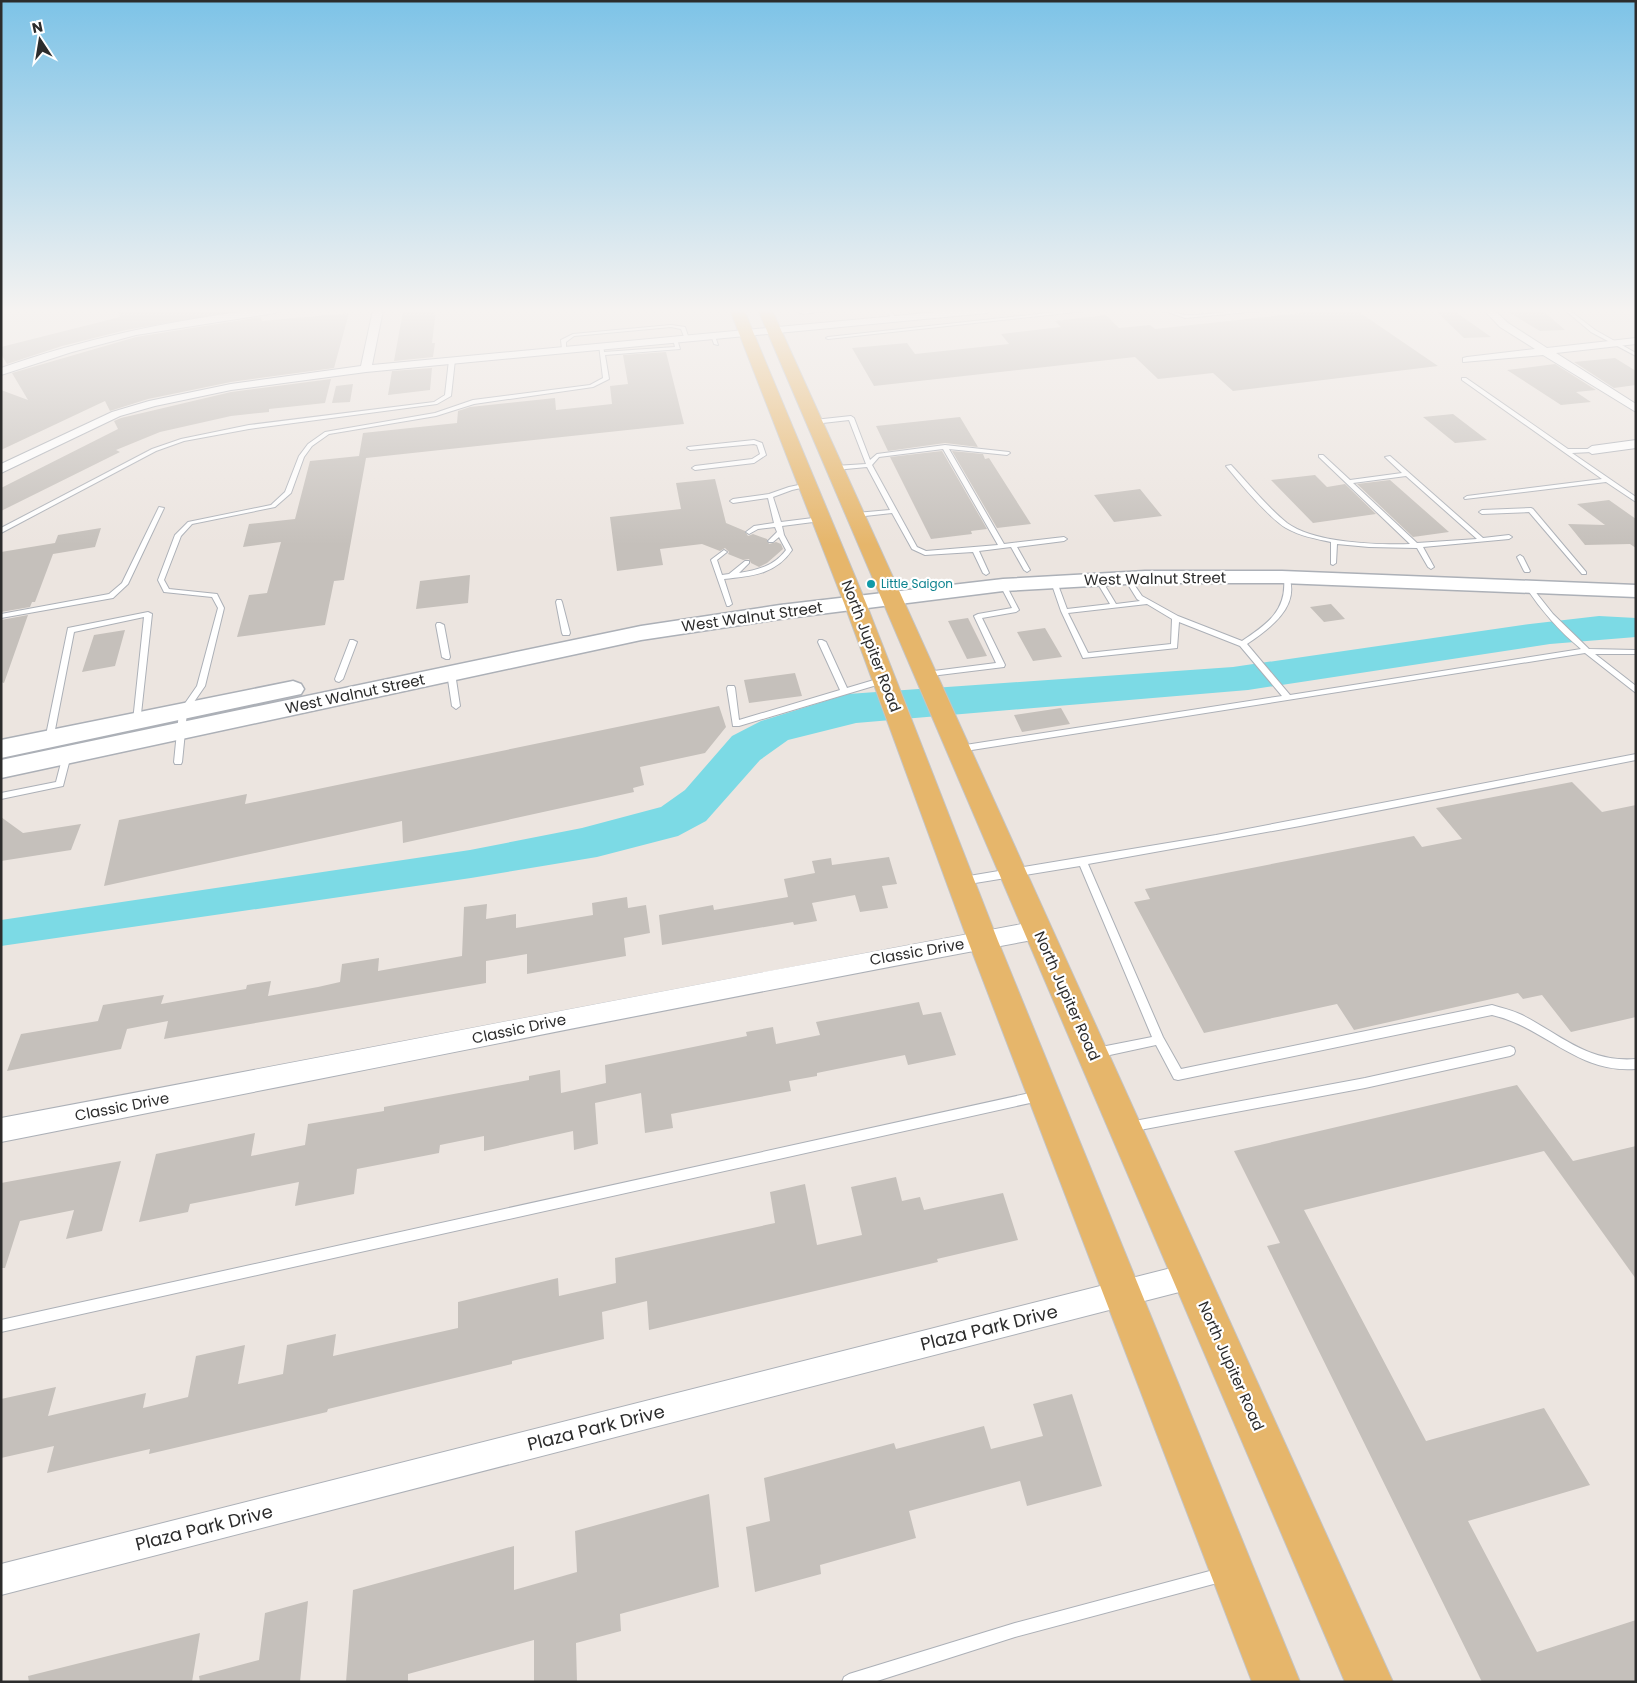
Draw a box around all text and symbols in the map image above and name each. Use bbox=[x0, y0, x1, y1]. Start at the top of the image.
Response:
north arrow bbox=[15, 15, 65, 65]
text: N bbox=[30, 16, 45, 38]
street label: West Walnut Street bbox=[1084, 567, 1226, 590]
place label: Little Saigon bbox=[881, 575, 953, 592]
street label: North Jupiter Road bbox=[837, 577, 906, 715]
marker: Little Saigon bbox=[865, 578, 877, 590]
street label: West Walnut Street bbox=[680, 596, 824, 637]
street label: West Walnut Street bbox=[283, 668, 427, 719]
street label: North Jupiter Road bbox=[1029, 928, 1105, 1064]
street label: Classic Drive bbox=[868, 933, 966, 970]
street label: Classic Drive bbox=[470, 1008, 568, 1049]
street label: Classic Drive bbox=[73, 1087, 171, 1126]
street label: Plaza Park Drive bbox=[918, 1298, 1060, 1357]
street label: North Jupiter Road bbox=[1193, 1298, 1269, 1434]
street label: Plaza Park Drive bbox=[525, 1398, 667, 1457]
street label: Plaza Park Drive bbox=[133, 1498, 275, 1557]

